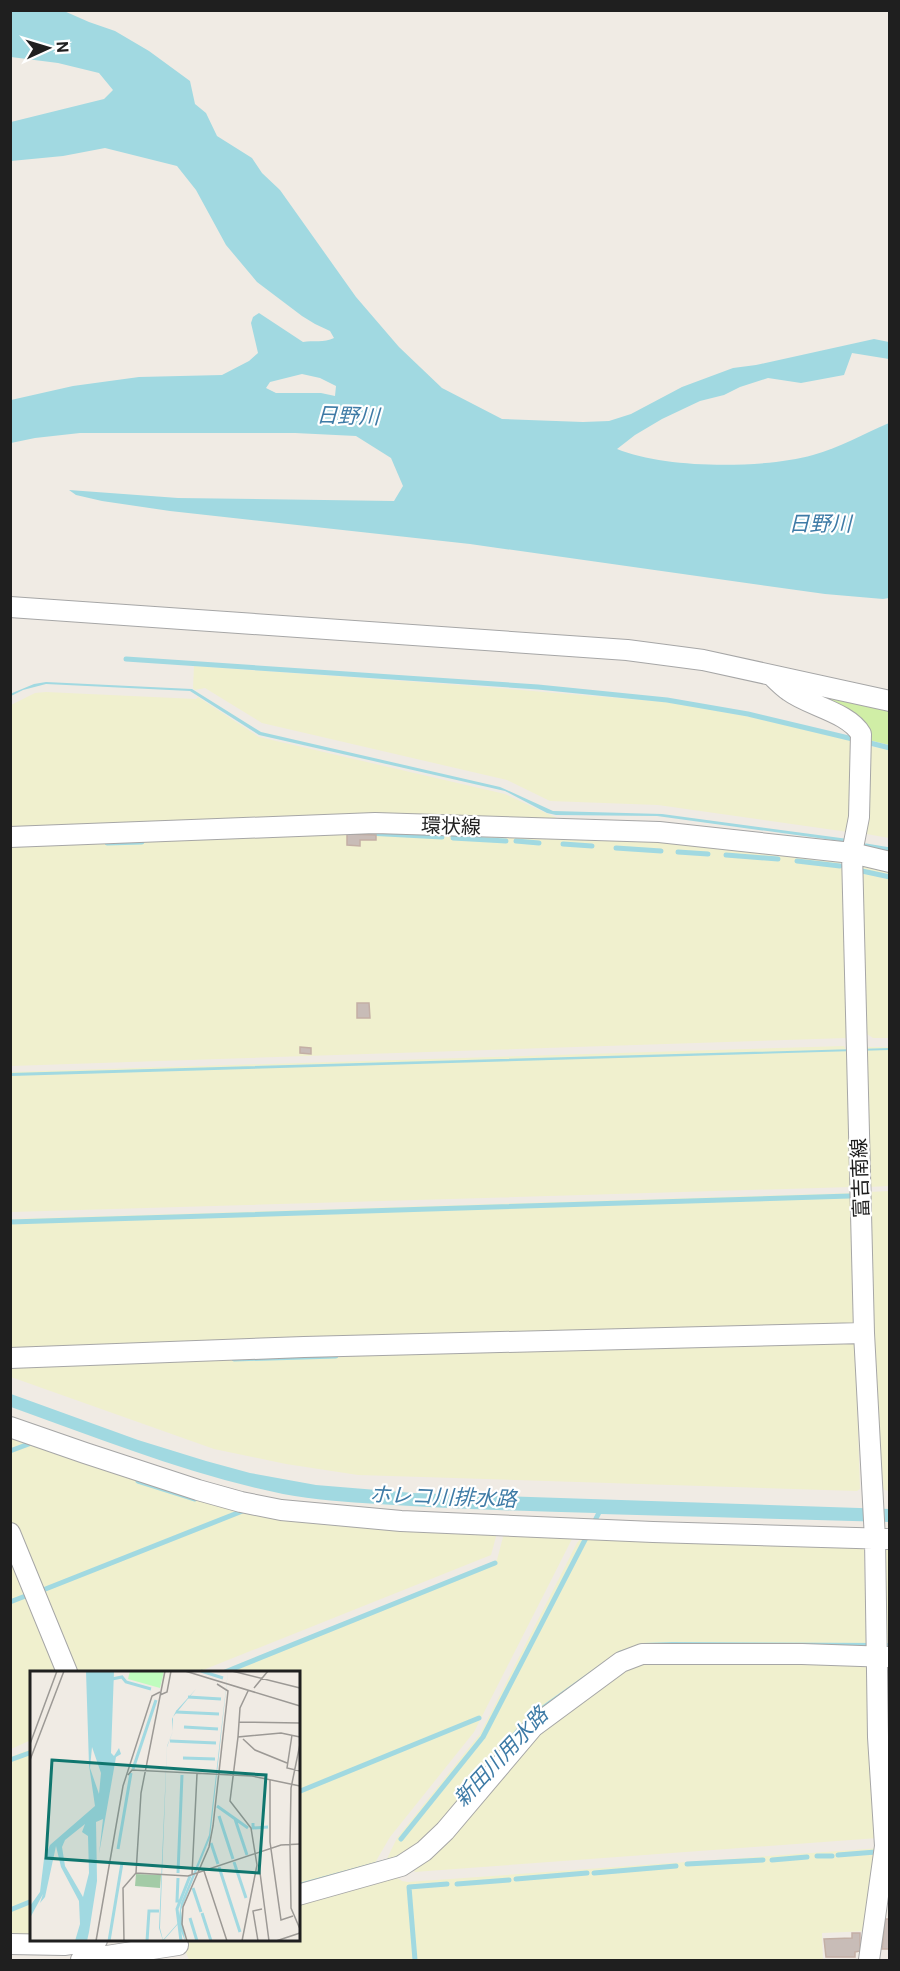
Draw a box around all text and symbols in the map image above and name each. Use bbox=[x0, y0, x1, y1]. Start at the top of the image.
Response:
north arrow bbox=[18, 18, 78, 78]
text: N bbox=[53, 41, 72, 53]
water label: 日野川 bbox=[316, 403, 382, 429]
water label: 日野川 bbox=[789, 512, 853, 536]
street label: 環状線 bbox=[421, 813, 481, 839]
street label: 富吉南線 bbox=[847, 1138, 873, 1218]
water label: ホレコ川排水路 bbox=[369, 1482, 519, 1512]
inset map bbox=[30, 1671, 300, 1941]
water label: 新田川用水路 bbox=[449, 1701, 554, 1811]

